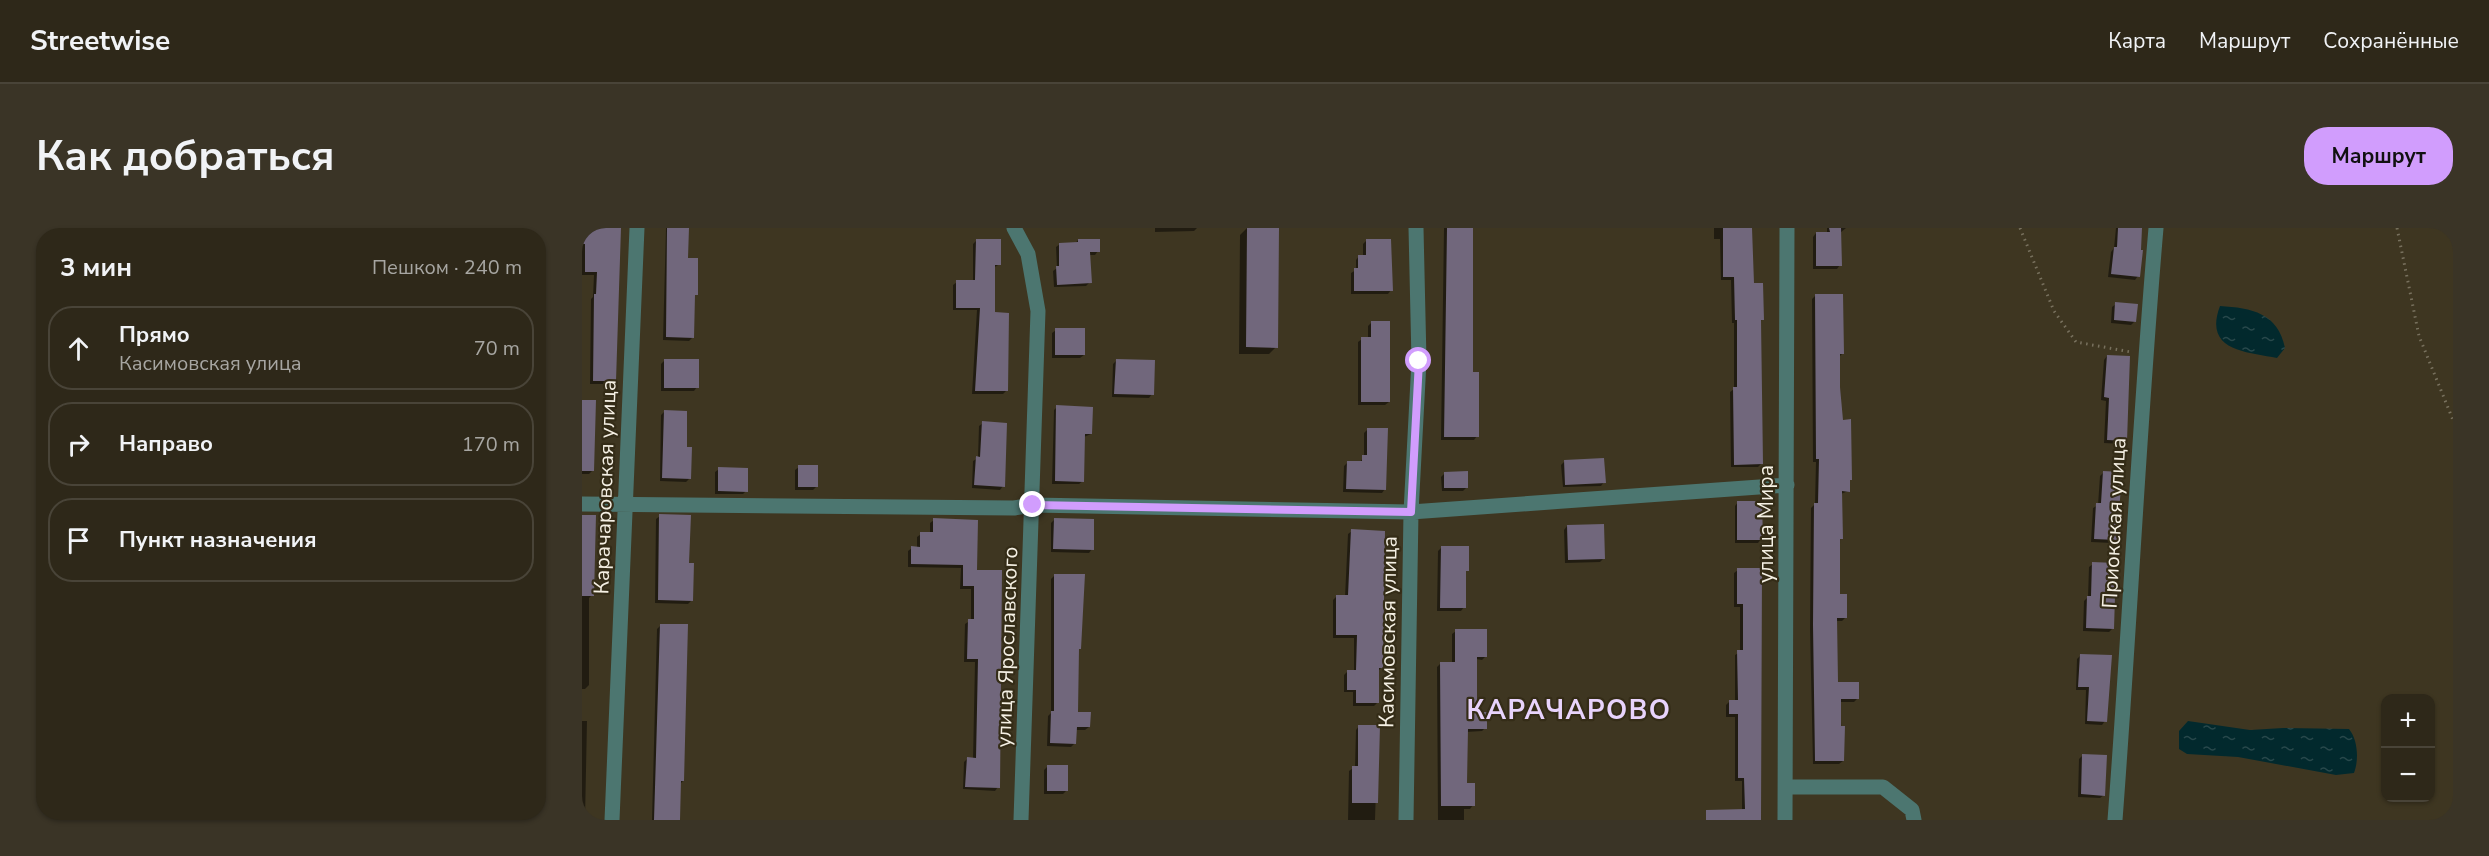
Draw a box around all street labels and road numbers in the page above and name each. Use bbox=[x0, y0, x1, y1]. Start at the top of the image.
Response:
street label: Карачаровская улица bbox=[587, 379, 623, 595]
street label: Приокская улица bbox=[2096, 437, 2132, 609]
street label: улица Мира bbox=[1752, 465, 1780, 583]
street label: Касимовская улица bbox=[1372, 536, 1404, 728]
street label: улица Ярославского bbox=[990, 546, 1024, 748]

